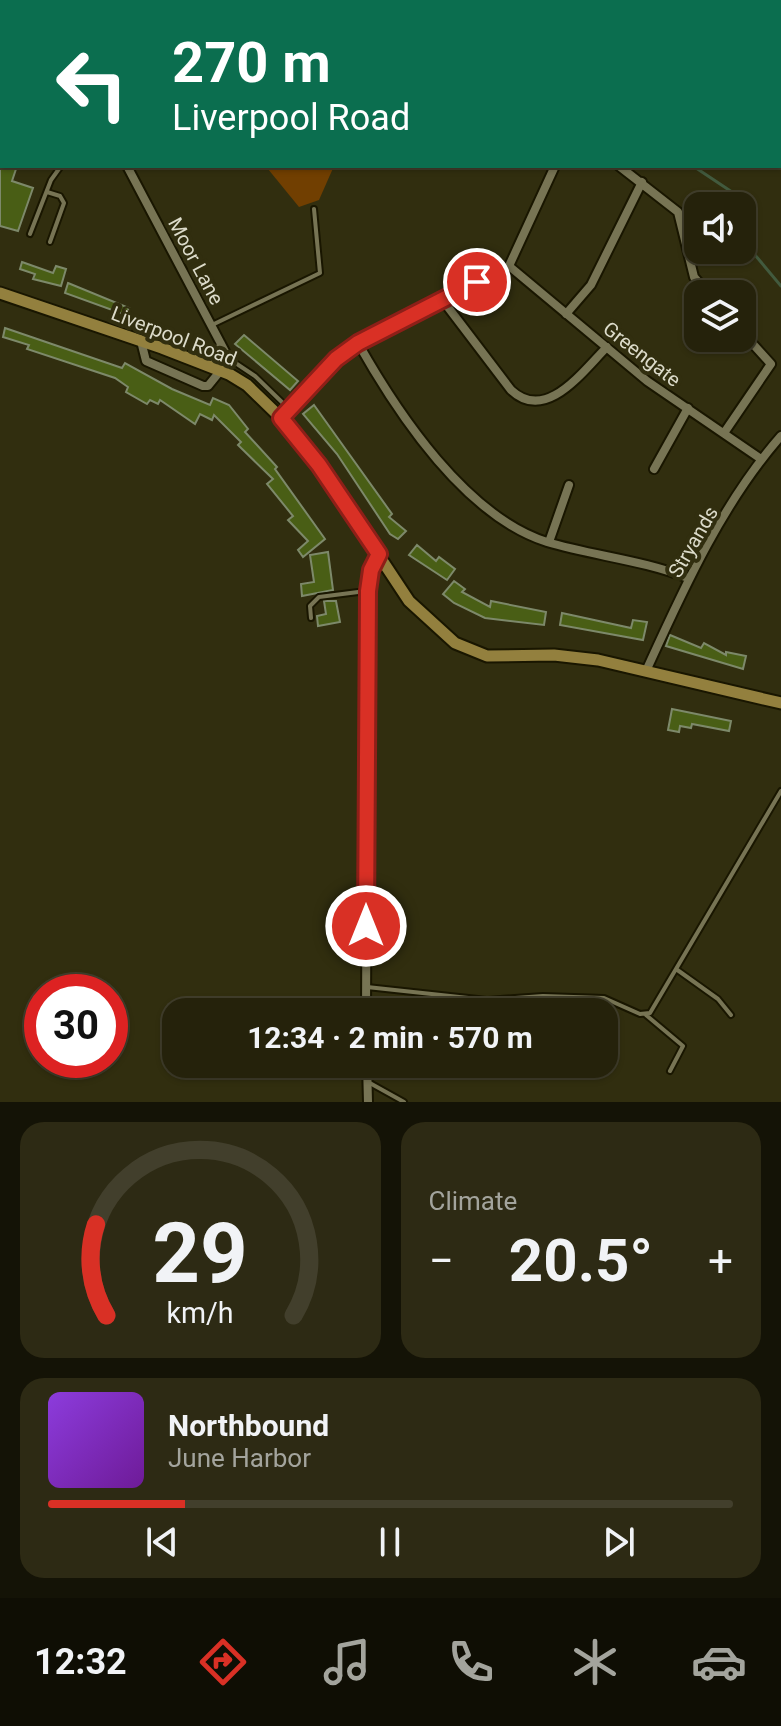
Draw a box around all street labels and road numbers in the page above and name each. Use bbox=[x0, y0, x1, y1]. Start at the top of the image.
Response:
street label: Moor Lane bbox=[163, 213, 229, 309]
street label: Liverpool Road bbox=[108, 301, 240, 371]
street label: Greengate bbox=[598, 316, 686, 392]
street label: Stryands bbox=[663, 502, 723, 582]

